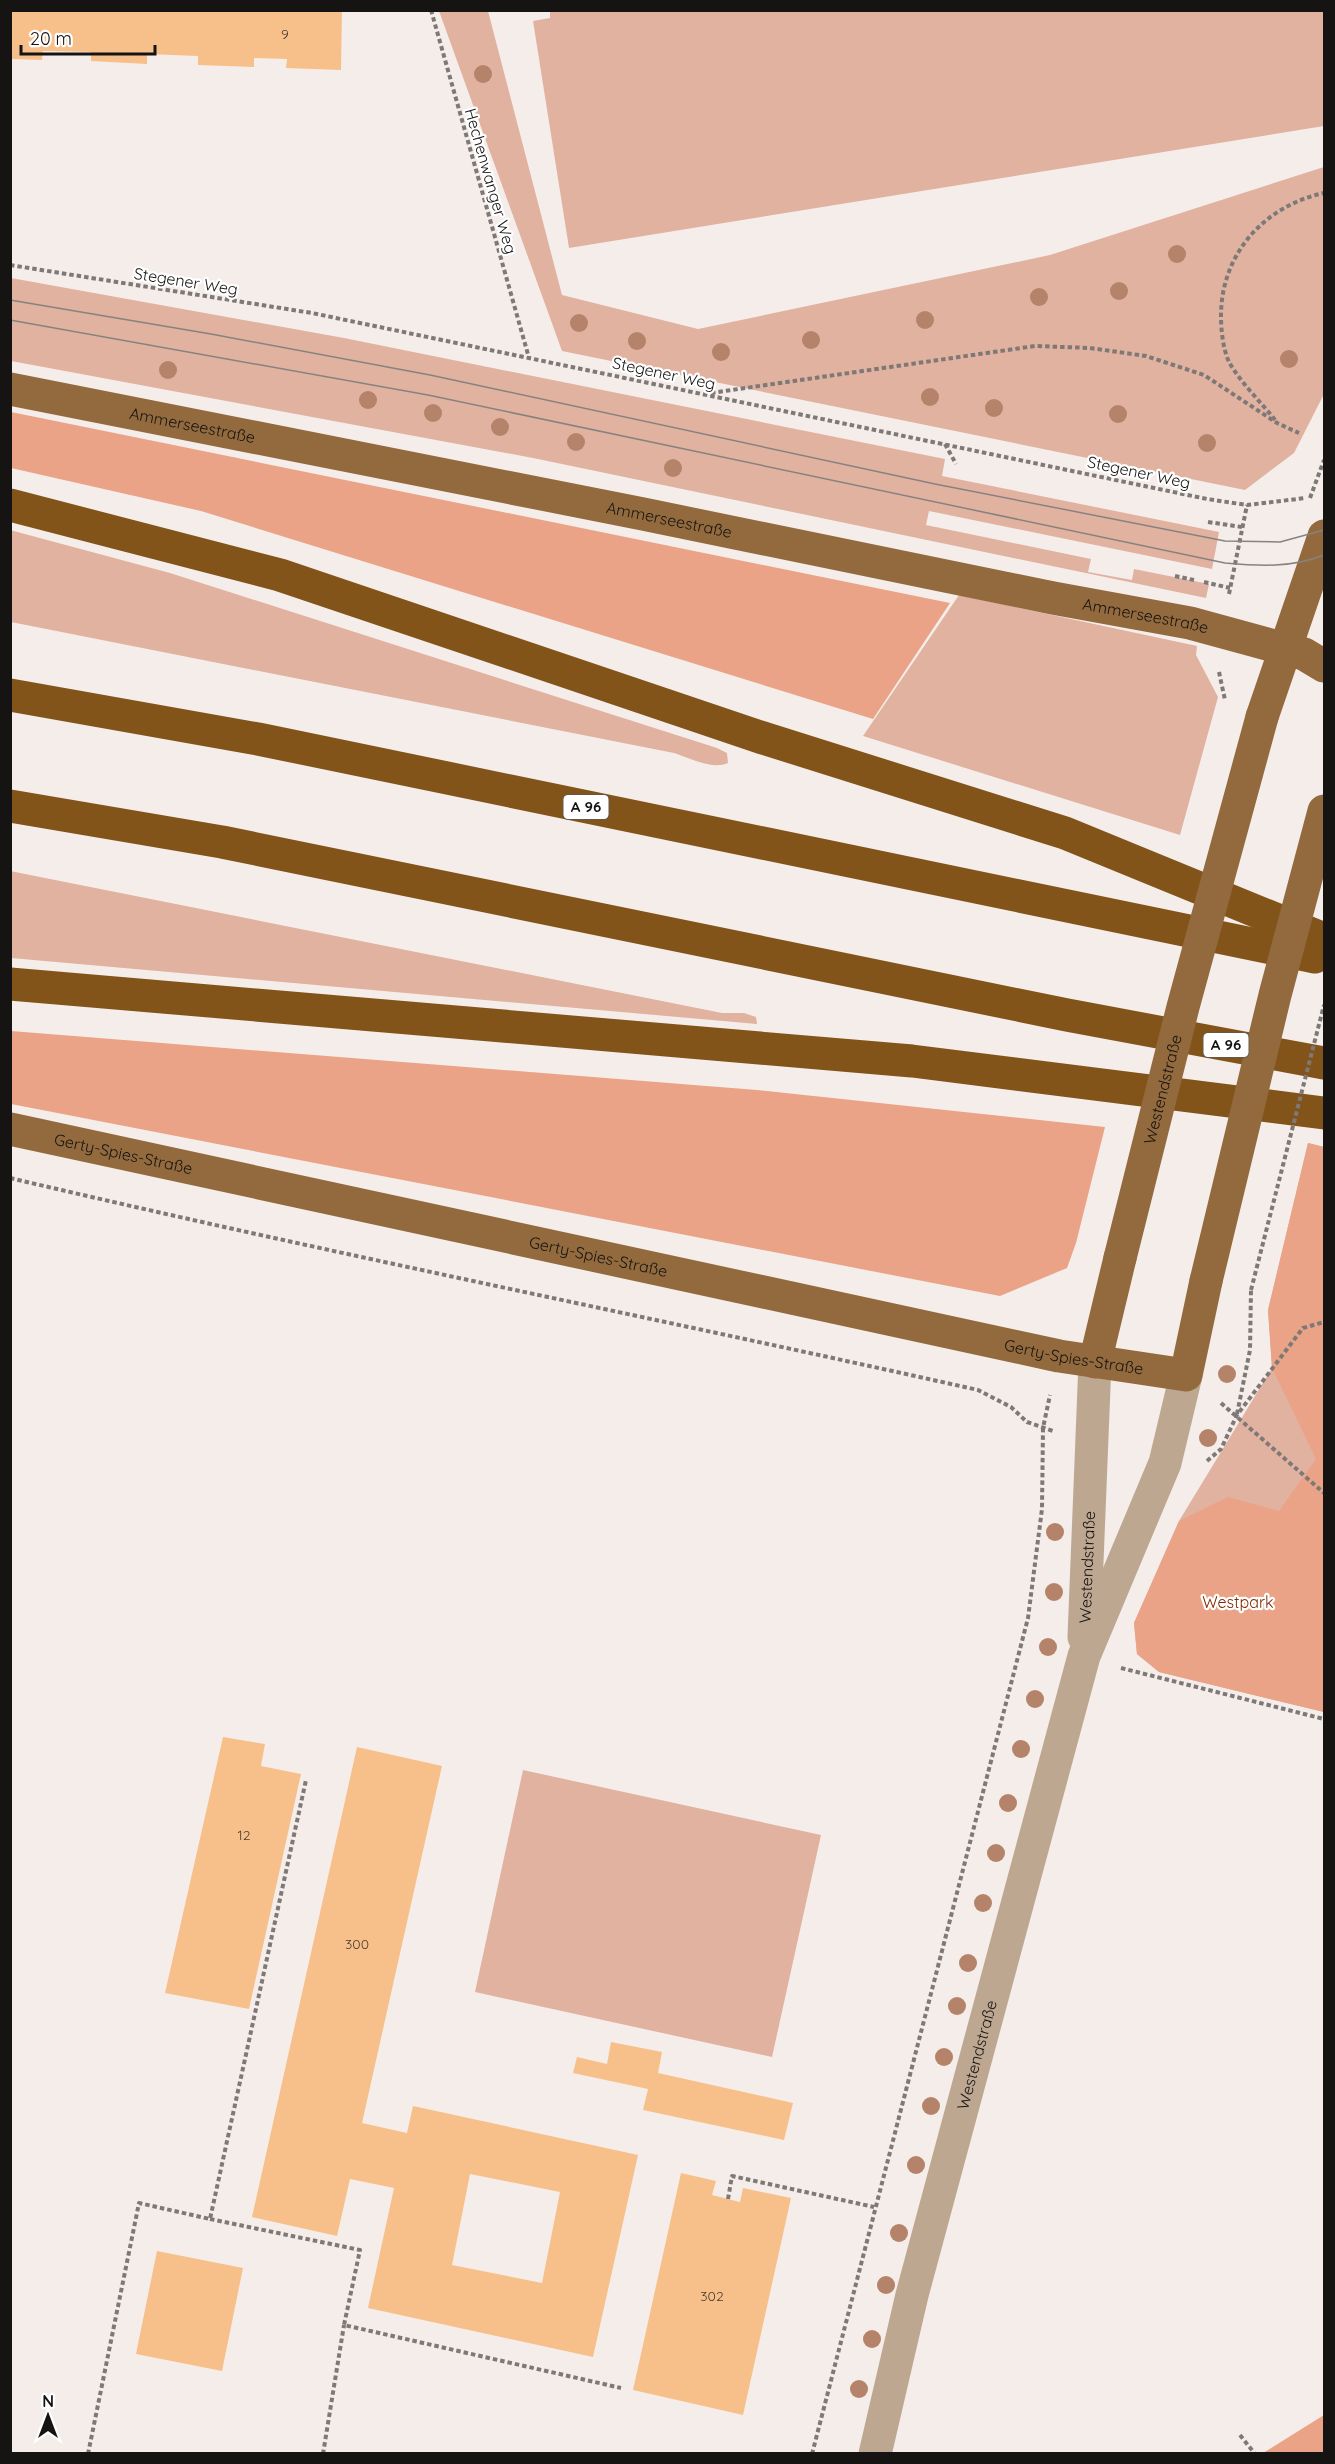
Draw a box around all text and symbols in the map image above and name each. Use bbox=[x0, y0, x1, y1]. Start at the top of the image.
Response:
scale bar bbox=[21, 18, 154, 56]
house number: 9 bbox=[281, 25, 289, 43]
text: 20 m bbox=[30, 27, 72, 50]
street label: Hechenwanger Weg bbox=[461, 106, 521, 256]
street label: Stegener Weg bbox=[133, 263, 239, 299]
street label: Stegener Weg bbox=[611, 352, 717, 394]
street label: Ammerseestraße bbox=[128, 403, 257, 447]
street label: Stegener Weg bbox=[1086, 451, 1192, 493]
street label: Ammerseestraße bbox=[605, 497, 734, 542]
street label: Ammerseestraße bbox=[1081, 594, 1211, 638]
road number: A 96 bbox=[564, 795, 608, 819]
street label: Westendstraße bbox=[1139, 1032, 1186, 1146]
road number: A 96 bbox=[1204, 1033, 1248, 1057]
street label: Gerty-Spies-Straße bbox=[52, 1129, 194, 1178]
street label: Gerty-Spies-Straße bbox=[527, 1232, 669, 1281]
street label: Gerty-Spies-Straße bbox=[1002, 1334, 1145, 1378]
street label: Westendstraße bbox=[1075, 1510, 1099, 1624]
park label: Westpark bbox=[1202, 1592, 1274, 1612]
house number: 12 bbox=[238, 1826, 251, 1844]
house number: 300 bbox=[345, 1935, 369, 1953]
street label: Westendstraße bbox=[952, 1998, 1001, 2112]
house number: 302 bbox=[700, 2287, 724, 2305]
north arrow bbox=[18, 2386, 78, 2446]
text: N bbox=[42, 2391, 54, 2411]

